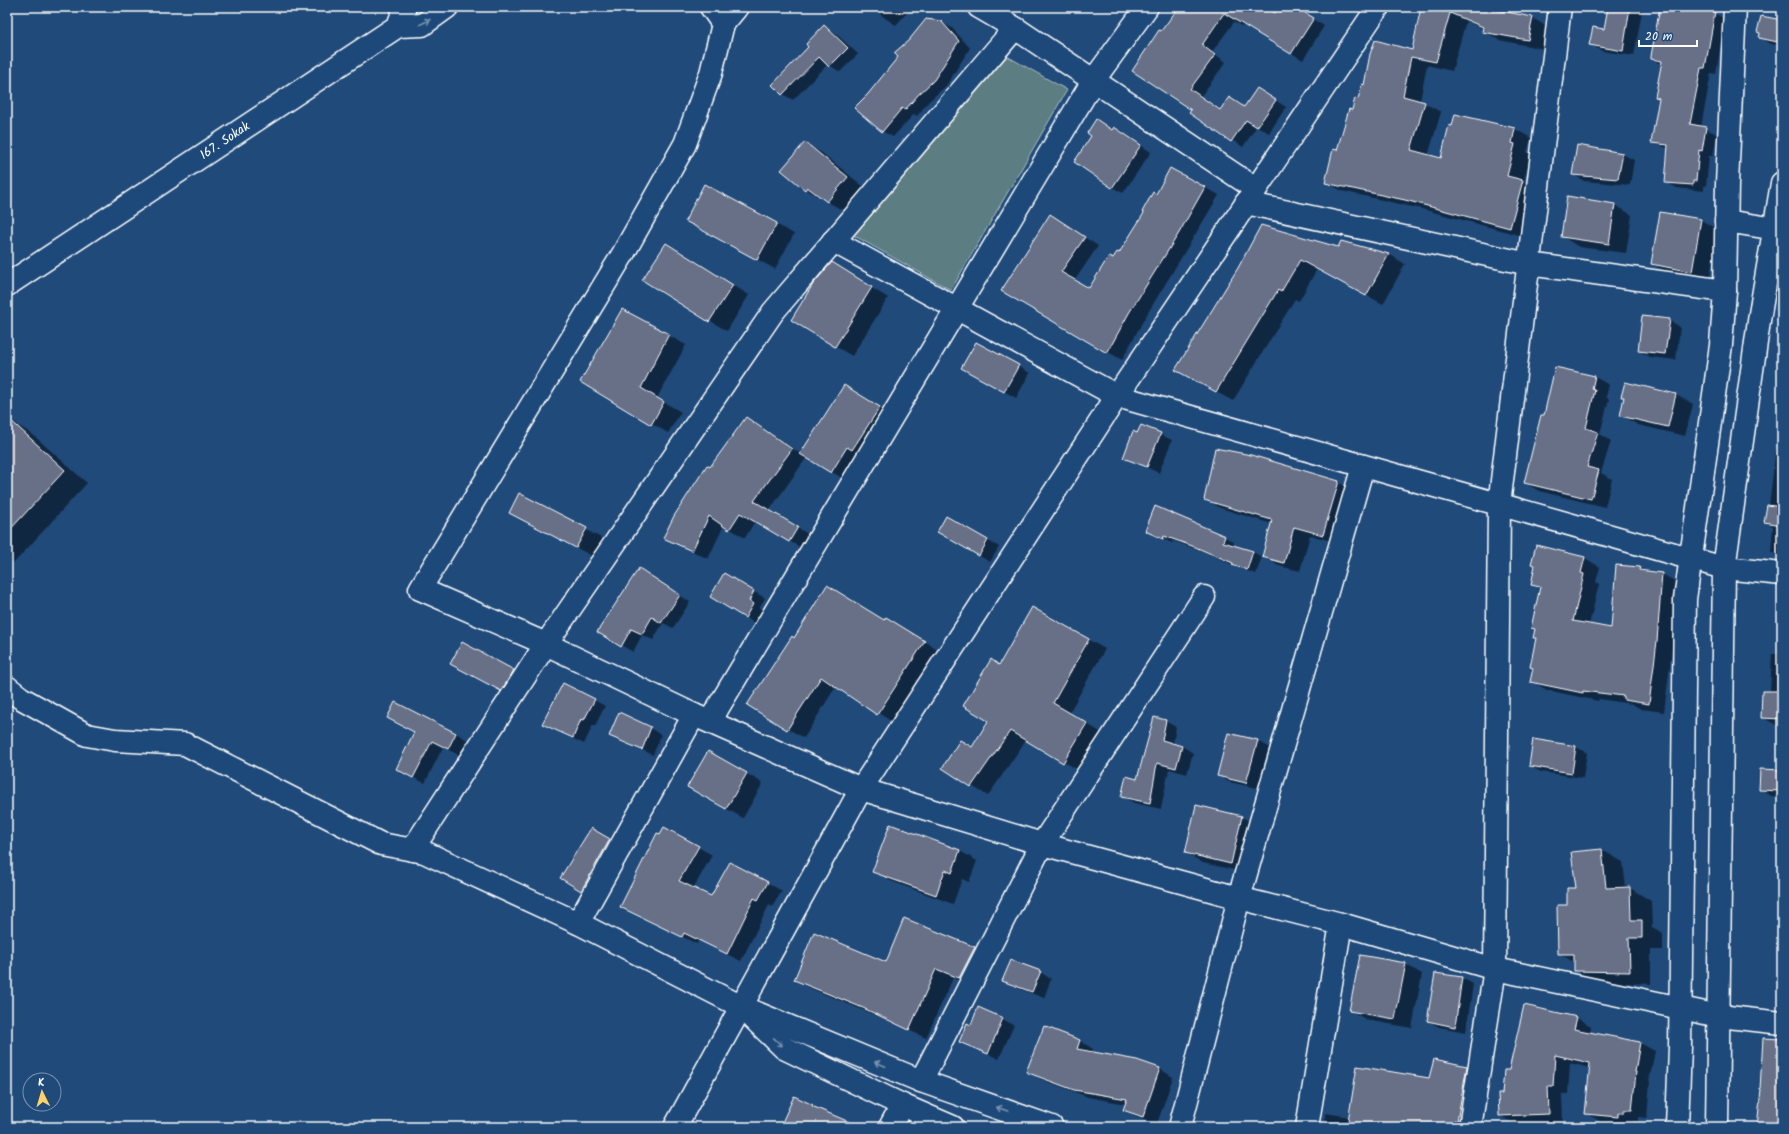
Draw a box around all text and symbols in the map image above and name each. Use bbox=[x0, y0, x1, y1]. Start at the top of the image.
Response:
one-way arrow bbox=[418, 18, 430, 25]
scale bar bbox=[1639, 22, 1697, 48]
text: 20 m bbox=[1645, 27, 1673, 46]
street label: 167. Sokak bbox=[196, 116, 255, 166]
one-way arrow bbox=[773, 1038, 783, 1047]
one-way arrow bbox=[874, 1060, 886, 1067]
north arrow bbox=[22, 1072, 62, 1112]
text: K bbox=[37, 1074, 46, 1092]
one-way arrow bbox=[996, 1105, 1008, 1113]

